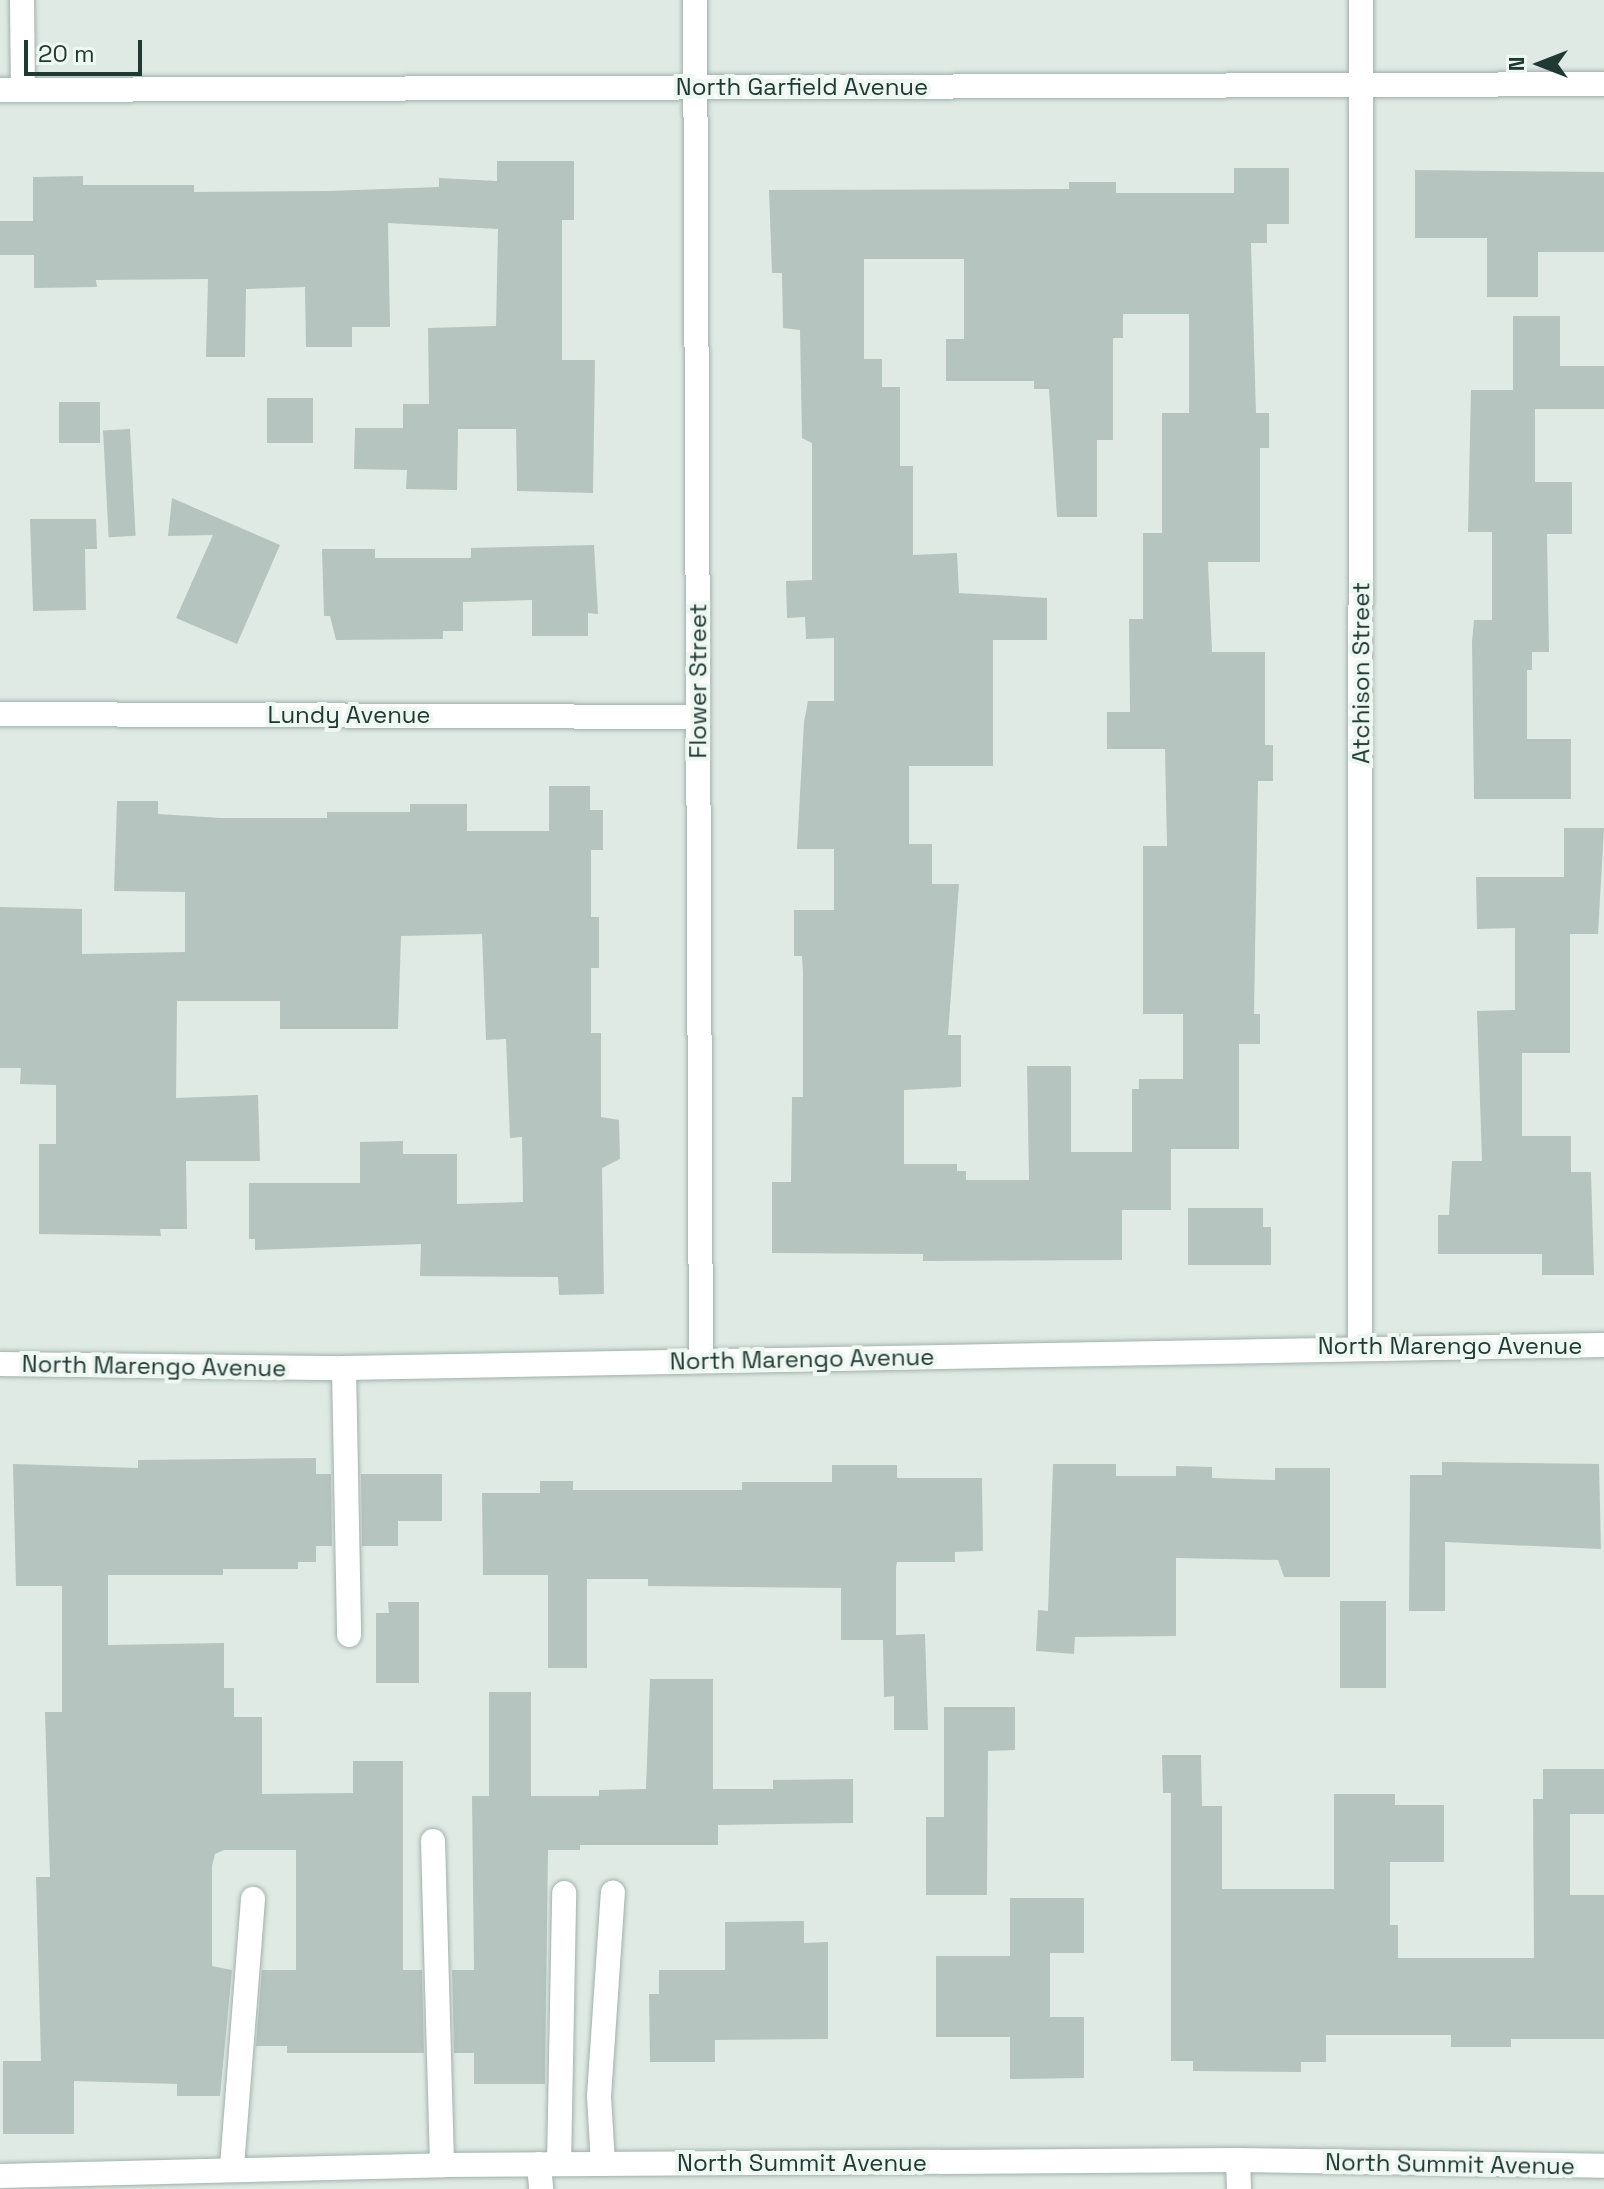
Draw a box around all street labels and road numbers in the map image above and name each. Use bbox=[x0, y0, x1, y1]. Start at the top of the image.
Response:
street label: North Garfield Avenue bbox=[676, 73, 928, 101]
street label: Atchison Street bbox=[1347, 582, 1375, 764]
street label: Flower Street bbox=[684, 603, 712, 759]
street label: Lundy Avenue bbox=[267, 701, 431, 729]
street label: North Marengo Avenue bbox=[1317, 1332, 1583, 1360]
street label: North Marengo Avenue bbox=[669, 1342, 935, 1376]
street label: North Marengo Avenue bbox=[21, 1349, 287, 1383]
street label: North Summit Avenue bbox=[1325, 2147, 1575, 2181]
street label: North Summit Avenue bbox=[677, 2149, 927, 2177]

